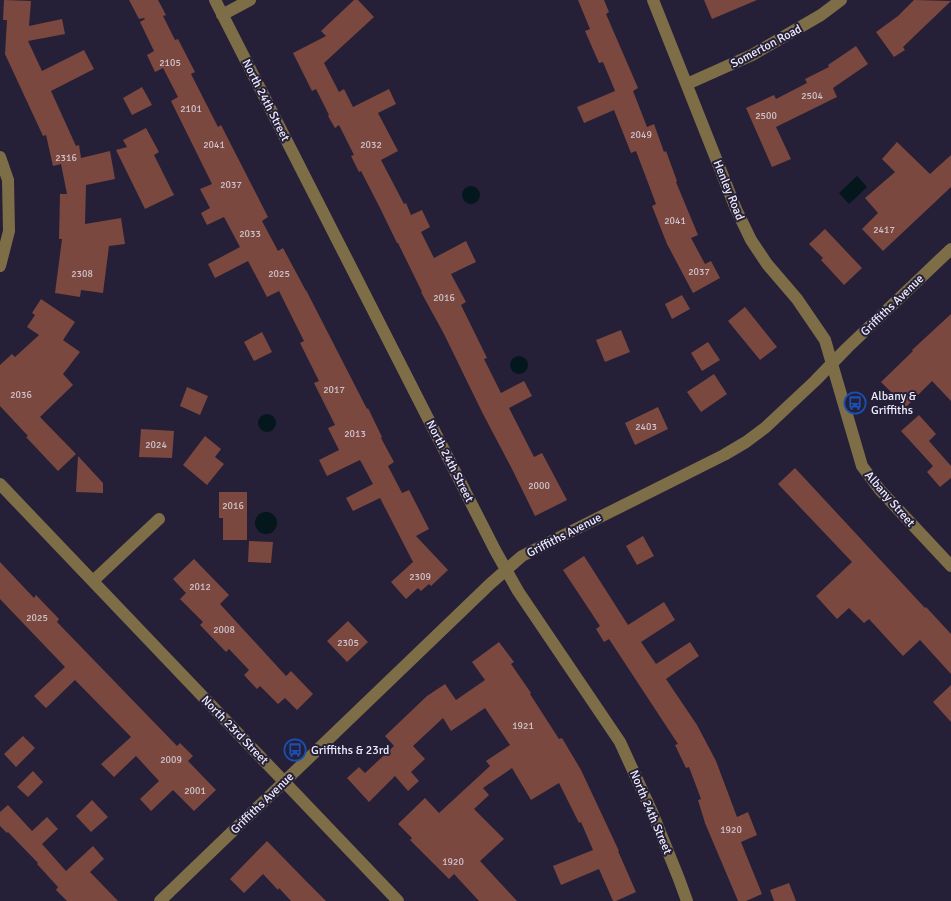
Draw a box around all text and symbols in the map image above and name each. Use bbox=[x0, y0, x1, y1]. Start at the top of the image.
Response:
street label: Somerton Road bbox=[728, 21, 804, 71]
house number: 2105 bbox=[159, 57, 181, 69]
street label: North 24th Street bbox=[238, 57, 293, 144]
house number: 2504 bbox=[801, 90, 823, 102]
house number: 2101 bbox=[180, 103, 202, 115]
house number: 2500 bbox=[755, 110, 777, 122]
house number: 2049 bbox=[630, 129, 652, 141]
house number: 2041 bbox=[203, 139, 225, 151]
house number: 2032 bbox=[360, 139, 382, 151]
house number: 2316 bbox=[55, 152, 77, 164]
street label: Henley Road bbox=[710, 158, 747, 223]
house number: 2037 bbox=[220, 179, 242, 191]
house number: 2041 bbox=[664, 215, 686, 227]
house number: 2417 bbox=[873, 224, 895, 236]
house number: 2033 bbox=[239, 228, 261, 240]
house number: 2037 bbox=[688, 266, 710, 278]
house number: 2308 bbox=[71, 268, 93, 280]
house number: 2025 bbox=[268, 268, 290, 280]
street label: Griffiths Avenue bbox=[858, 271, 927, 339]
house number: 2016 bbox=[433, 292, 455, 304]
house number: 2017 bbox=[323, 384, 345, 396]
house number: 2036 bbox=[10, 389, 32, 401]
place label: Albany & Griffiths bbox=[871, 389, 917, 418]
bus stop icon: Albany & Griffiths bbox=[843, 391, 867, 415]
street label: North 24th Street bbox=[422, 418, 477, 505]
house number: 2403 bbox=[635, 421, 657, 433]
house number: 2013 bbox=[344, 428, 366, 440]
house number: 2024 bbox=[145, 439, 167, 451]
street label: Albany Street bbox=[861, 468, 918, 530]
house number: 2000 bbox=[528, 480, 550, 492]
house number: 2016 bbox=[222, 500, 244, 512]
street label: Griffiths Avenue bbox=[524, 510, 604, 561]
house number: 2309 bbox=[409, 571, 431, 583]
house number: 2012 bbox=[189, 581, 211, 593]
house number: 2025 bbox=[26, 612, 48, 624]
house number: 2008 bbox=[213, 624, 235, 636]
house number: 2305 bbox=[337, 637, 359, 649]
street label: North 23rd Street bbox=[198, 693, 271, 768]
house number: 1921 bbox=[512, 720, 534, 732]
bus stop icon: Griffiths & 23rd bbox=[283, 738, 307, 762]
place label: Griffiths & 23rd bbox=[311, 743, 389, 758]
house number: 2009 bbox=[160, 754, 182, 766]
street label: North 24th Street bbox=[626, 768, 675, 857]
street label: Griffiths Avenue bbox=[228, 769, 297, 837]
house number: 2001 bbox=[184, 785, 206, 797]
house number: 1920 bbox=[720, 824, 742, 836]
house number: 1920 bbox=[442, 856, 464, 868]

